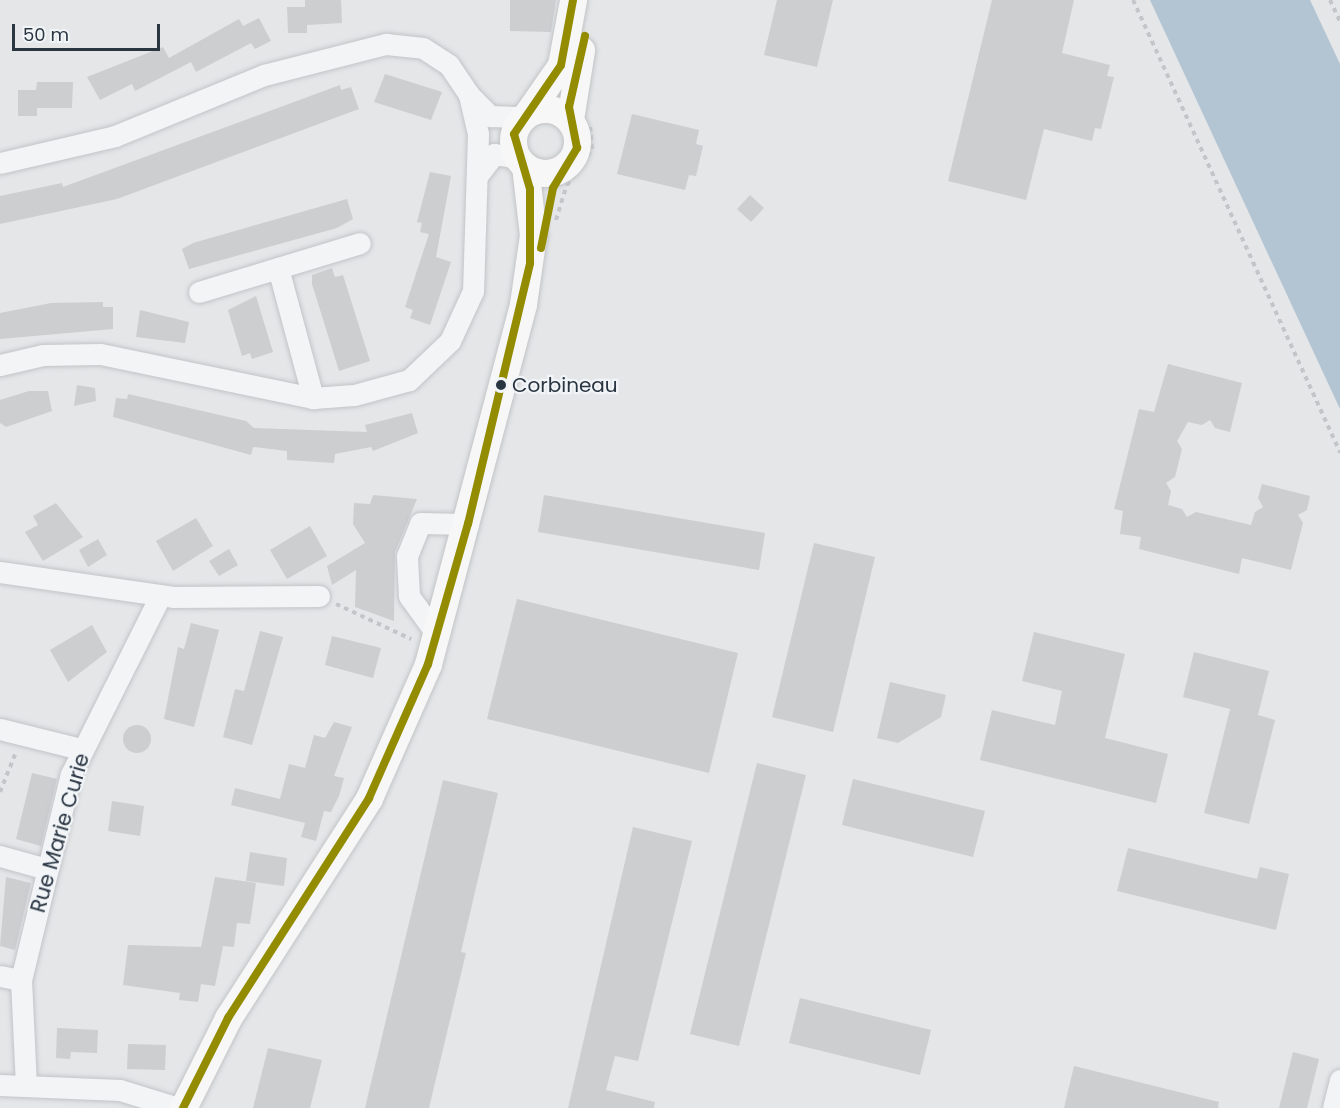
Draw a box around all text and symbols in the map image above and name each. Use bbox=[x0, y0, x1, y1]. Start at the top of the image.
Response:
scale bar bbox=[15, 12, 164, 50]
text: 50 m bbox=[23, 22, 69, 47]
place label: Corbineau bbox=[512, 373, 618, 397]
marker: Corbineau bbox=[495, 379, 507, 391]
street label: Rue Marie Curie bbox=[25, 751, 95, 915]

